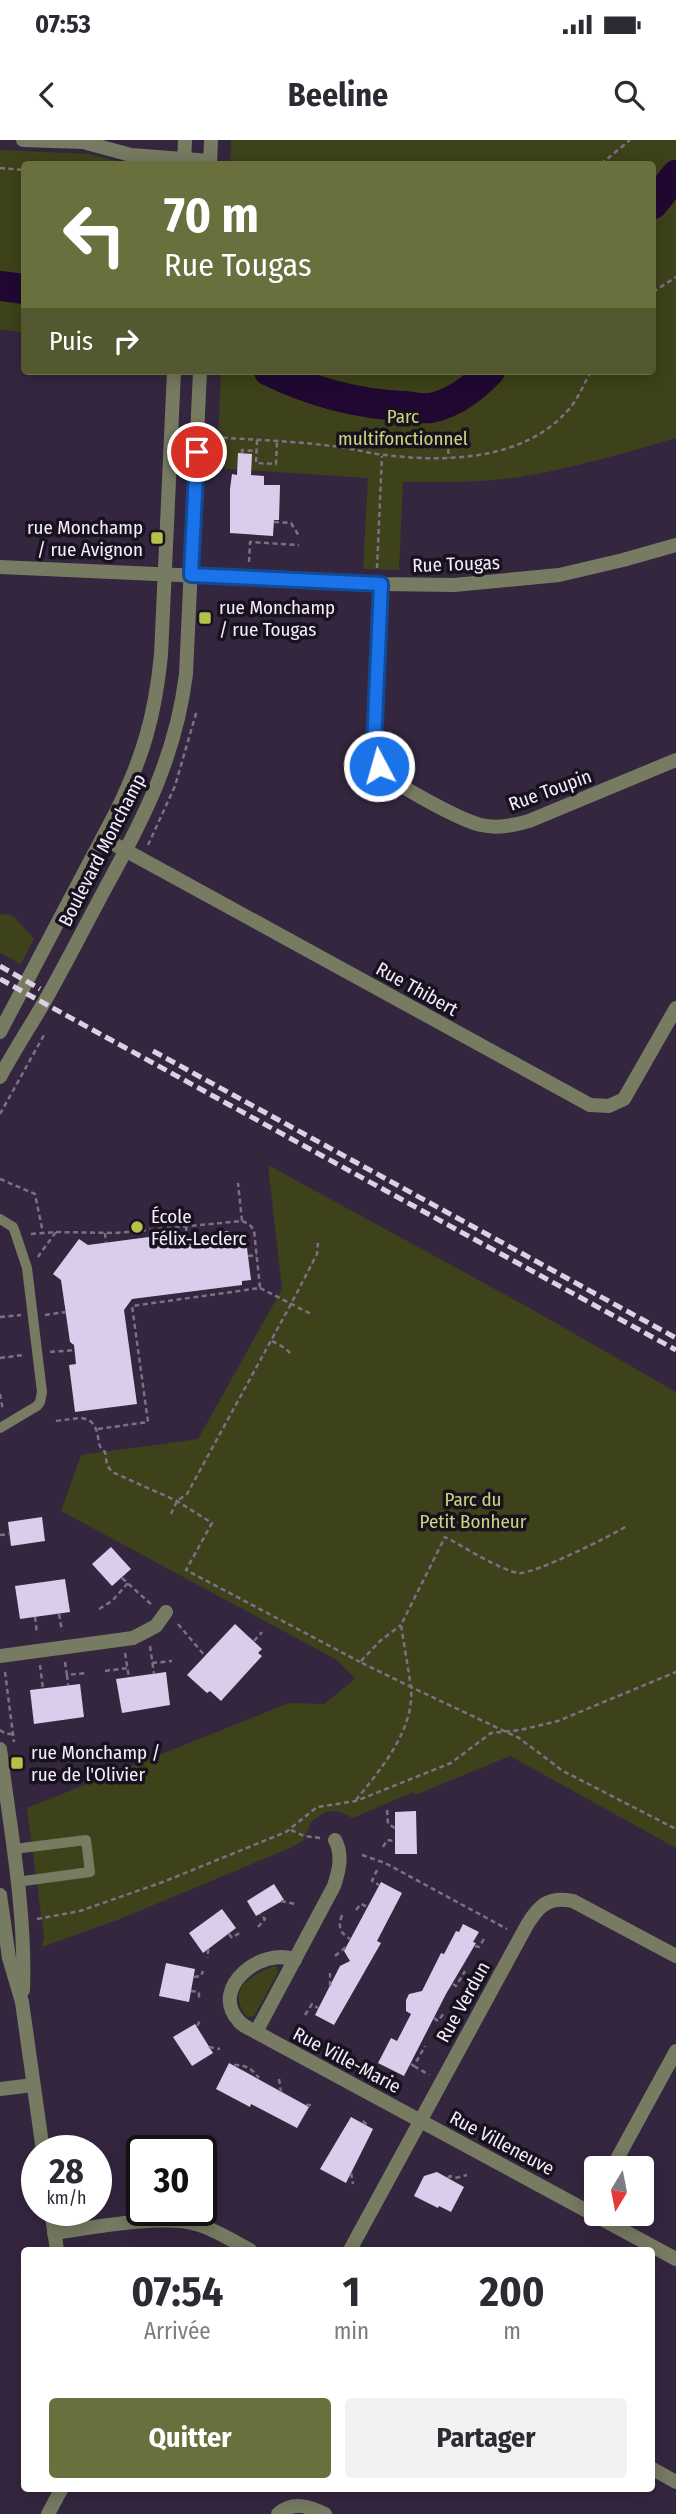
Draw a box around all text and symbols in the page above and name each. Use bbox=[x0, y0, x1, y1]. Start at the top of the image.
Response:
text: 07:53 bbox=[35, 9, 91, 40]
icon: back bbox=[28, 76, 66, 114]
text: Beeline bbox=[288, 76, 388, 114]
icon: search bbox=[610, 76, 648, 114]
text: 70 m bbox=[164, 186, 259, 245]
icon: left bbox=[49, 189, 140, 280]
text: Rue Tougas bbox=[164, 246, 312, 284]
icon: right bbox=[107, 322, 145, 360]
text: Puis bbox=[49, 326, 93, 357]
park label: Parc multifonctionnel bbox=[338, 405, 468, 450]
pin bbox=[167, 422, 227, 482]
icon: arrive bbox=[178, 433, 216, 471]
place label: rue Monchamp / rue Avignon bbox=[27, 516, 143, 561]
marker: rue Monchamp / rue Avignon bbox=[149, 530, 165, 546]
street label: Rue Tougas bbox=[412, 551, 500, 577]
place label: rue Monchamp / rue Tougas bbox=[219, 596, 335, 641]
marker: rue Monchamp / rue Tougas bbox=[197, 610, 213, 626]
position arrow bbox=[342, 729, 416, 803]
street label: Rue Toupin bbox=[505, 764, 595, 816]
street label: Boulevard Monchamp bbox=[54, 770, 150, 930]
street label: Rue Thibert bbox=[372, 957, 463, 1021]
place label: École Félix-Leclerc bbox=[151, 1205, 247, 1250]
marker: École Félix-Leclerc bbox=[129, 1219, 145, 1235]
park label: Parc du Petit Bonheur bbox=[420, 1488, 527, 1533]
place label: rue Monchamp / rue de l'Olivier bbox=[31, 1741, 160, 1786]
marker: rue Monchamp / rue de l'Olivier bbox=[9, 1755, 25, 1771]
street label: Rue Verdun bbox=[431, 1958, 495, 2046]
street label: Rue Ville-Marie bbox=[289, 2022, 405, 2098]
street label: Rue Villeneuve bbox=[446, 2106, 558, 2180]
speed limit sign: 30 bbox=[126, 2135, 217, 2226]
text: 28 bbox=[49, 2150, 84, 2192]
north arrow bbox=[584, 2156, 654, 2226]
map controls bbox=[584, 2156, 654, 2226]
text: km/h bbox=[46, 2187, 87, 2209]
text: 07:54 bbox=[131, 2267, 223, 2317]
text: 1 bbox=[343, 2267, 360, 2317]
text: 200 bbox=[479, 2267, 545, 2317]
text: Arrivée bbox=[144, 2317, 211, 2345]
text: min bbox=[334, 2317, 369, 2345]
text: m bbox=[503, 2317, 521, 2345]
button: Quitter bbox=[49, 2398, 331, 2478]
button: Partager bbox=[345, 2398, 627, 2478]

